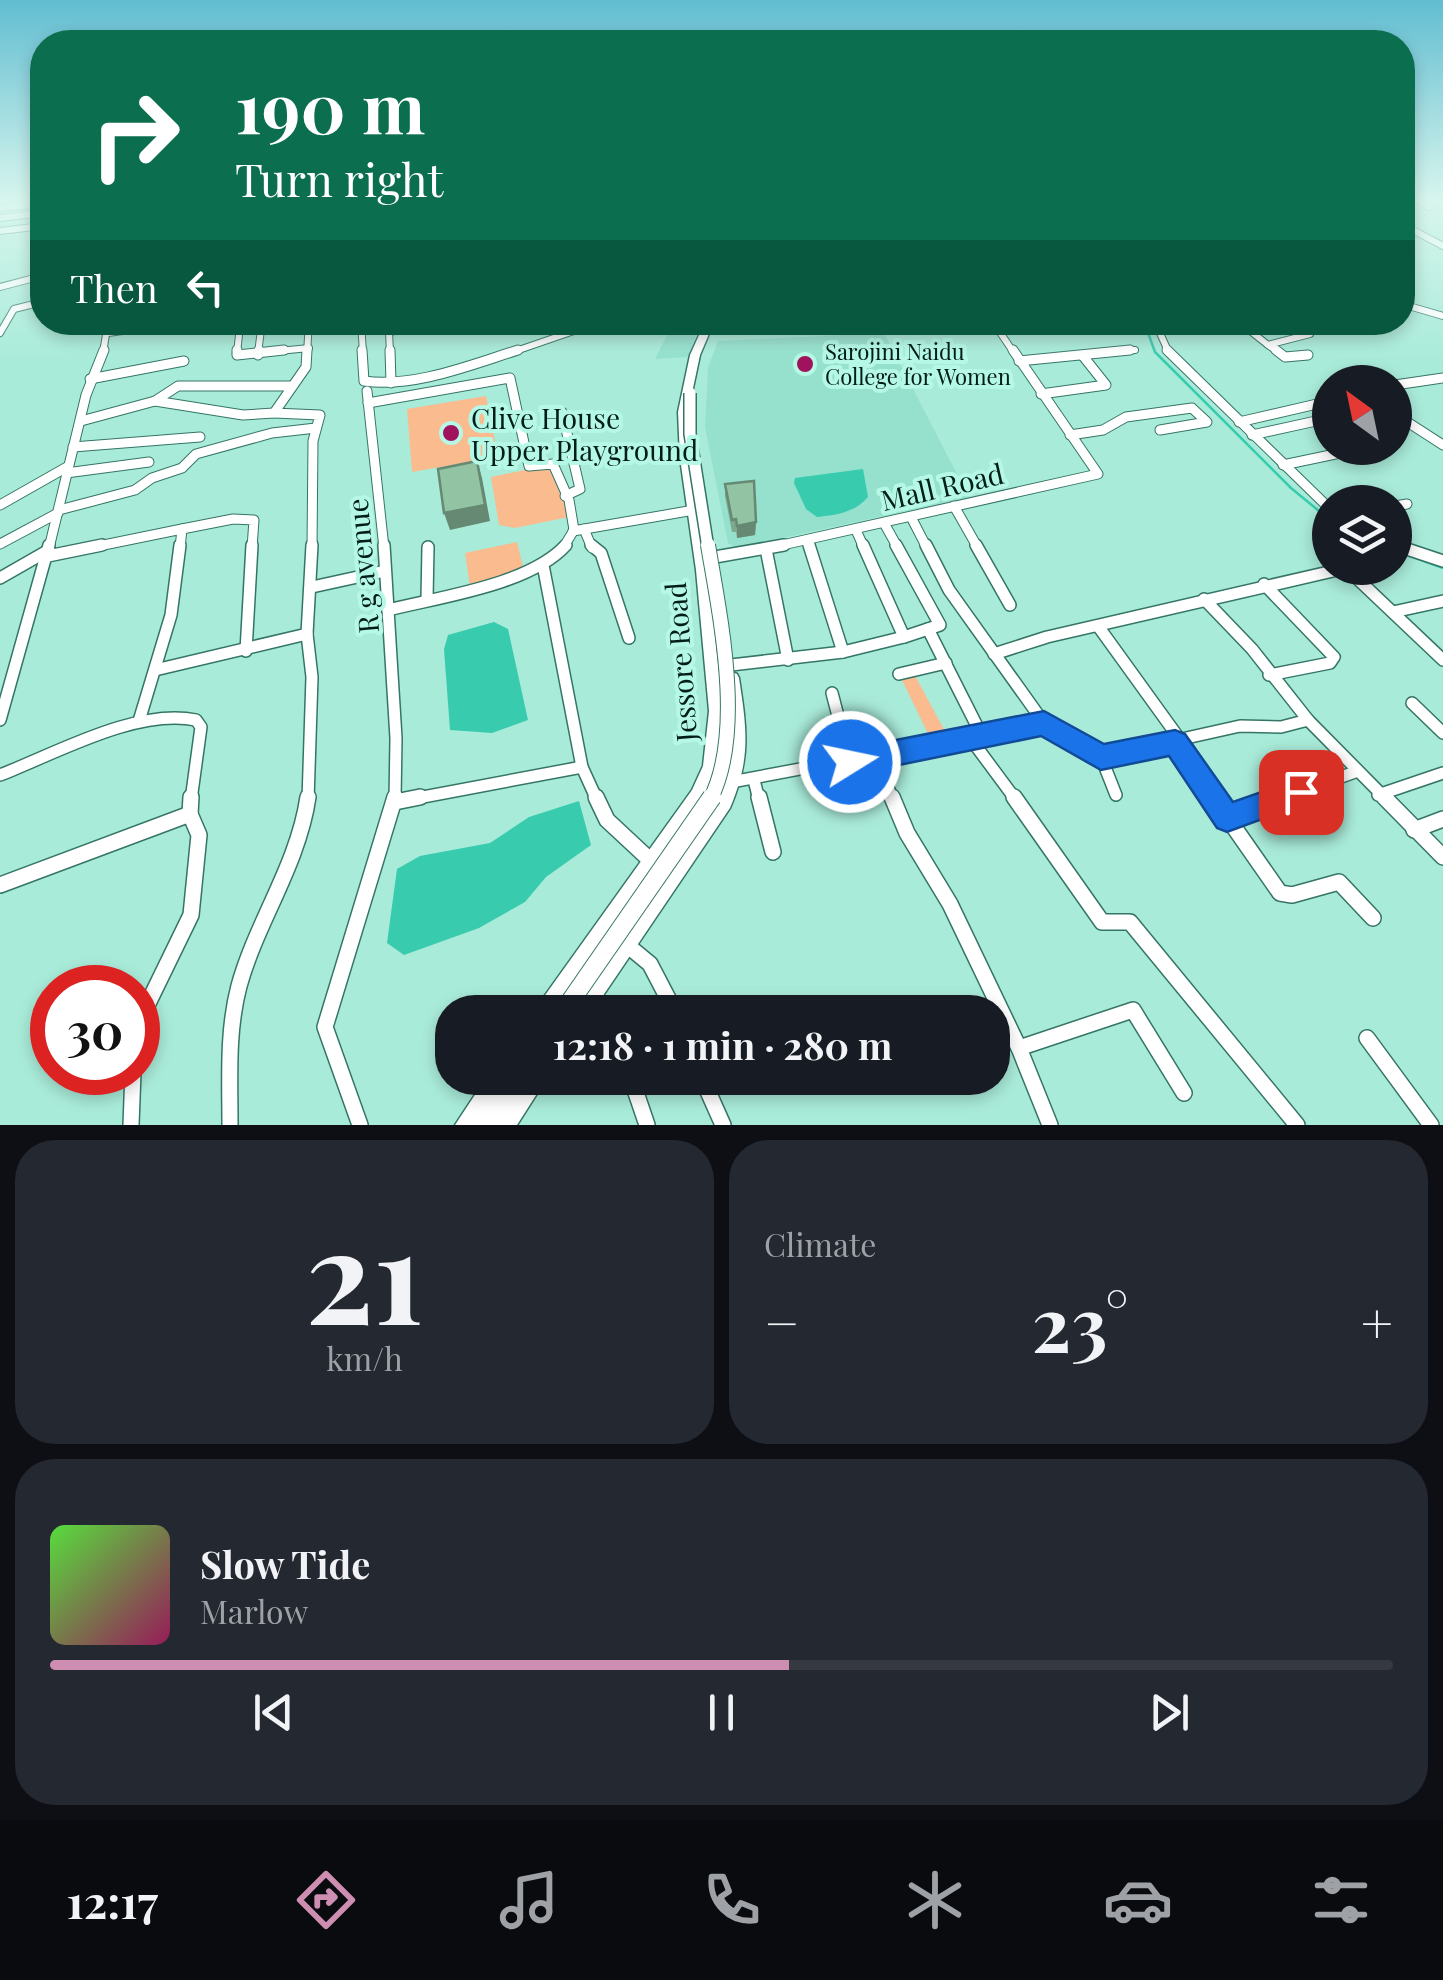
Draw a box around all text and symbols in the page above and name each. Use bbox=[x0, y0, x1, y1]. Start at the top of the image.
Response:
text: 190 m bbox=[235, 58, 425, 152]
icon: right bbox=[70, 70, 200, 200]
text: Turn right bbox=[235, 148, 443, 208]
icon: left bbox=[178, 260, 233, 315]
text: Then bbox=[70, 262, 158, 313]
place label: Sarojini Naidu College for Women bbox=[825, 336, 1011, 391]
marker: Sarojini Naidu College for Women bbox=[794, 353, 816, 375]
north arrow bbox=[1312, 365, 1412, 465]
map controls bbox=[1312, 365, 1412, 585]
place label: Clive House Upper Playground bbox=[471, 399, 698, 468]
marker: Clive House Upper Playground bbox=[440, 422, 462, 444]
street label: Mall Road bbox=[877, 454, 1007, 518]
button: layers bbox=[1312, 485, 1412, 585]
street label: R g avenue bbox=[338, 497, 386, 635]
street label: Jessore Road bbox=[656, 581, 704, 744]
position arrow bbox=[798, 710, 902, 814]
pin bbox=[1259, 750, 1344, 835]
icon: arrive bbox=[1274, 765, 1329, 820]
speed limit sign: 30 bbox=[30, 965, 160, 1095]
text: 12:18 · 1 min · 280 m bbox=[553, 1019, 892, 1070]
text: 21 bbox=[306, 1184, 423, 1358]
text: Climate bbox=[764, 1222, 876, 1265]
text: 23° bbox=[1032, 1271, 1129, 1371]
text: − bbox=[764, 1284, 800, 1358]
text: + bbox=[1361, 1284, 1393, 1358]
text: km/h bbox=[326, 1336, 403, 1379]
text: Slow Tide bbox=[200, 1538, 370, 1589]
text: Marlow bbox=[200, 1589, 308, 1632]
icon: previous bbox=[246, 1685, 301, 1740]
icon: pause bbox=[694, 1685, 749, 1740]
icon: next bbox=[1142, 1685, 1197, 1740]
icon: directions bbox=[291, 1865, 361, 1935]
icon: music bbox=[494, 1865, 564, 1935]
icon: phone bbox=[697, 1865, 767, 1935]
icon: climate bbox=[900, 1865, 970, 1935]
icon: car bbox=[1103, 1865, 1173, 1935]
icon: filters bbox=[1306, 1865, 1376, 1935]
text: 12:17 bbox=[67, 1870, 158, 1930]

